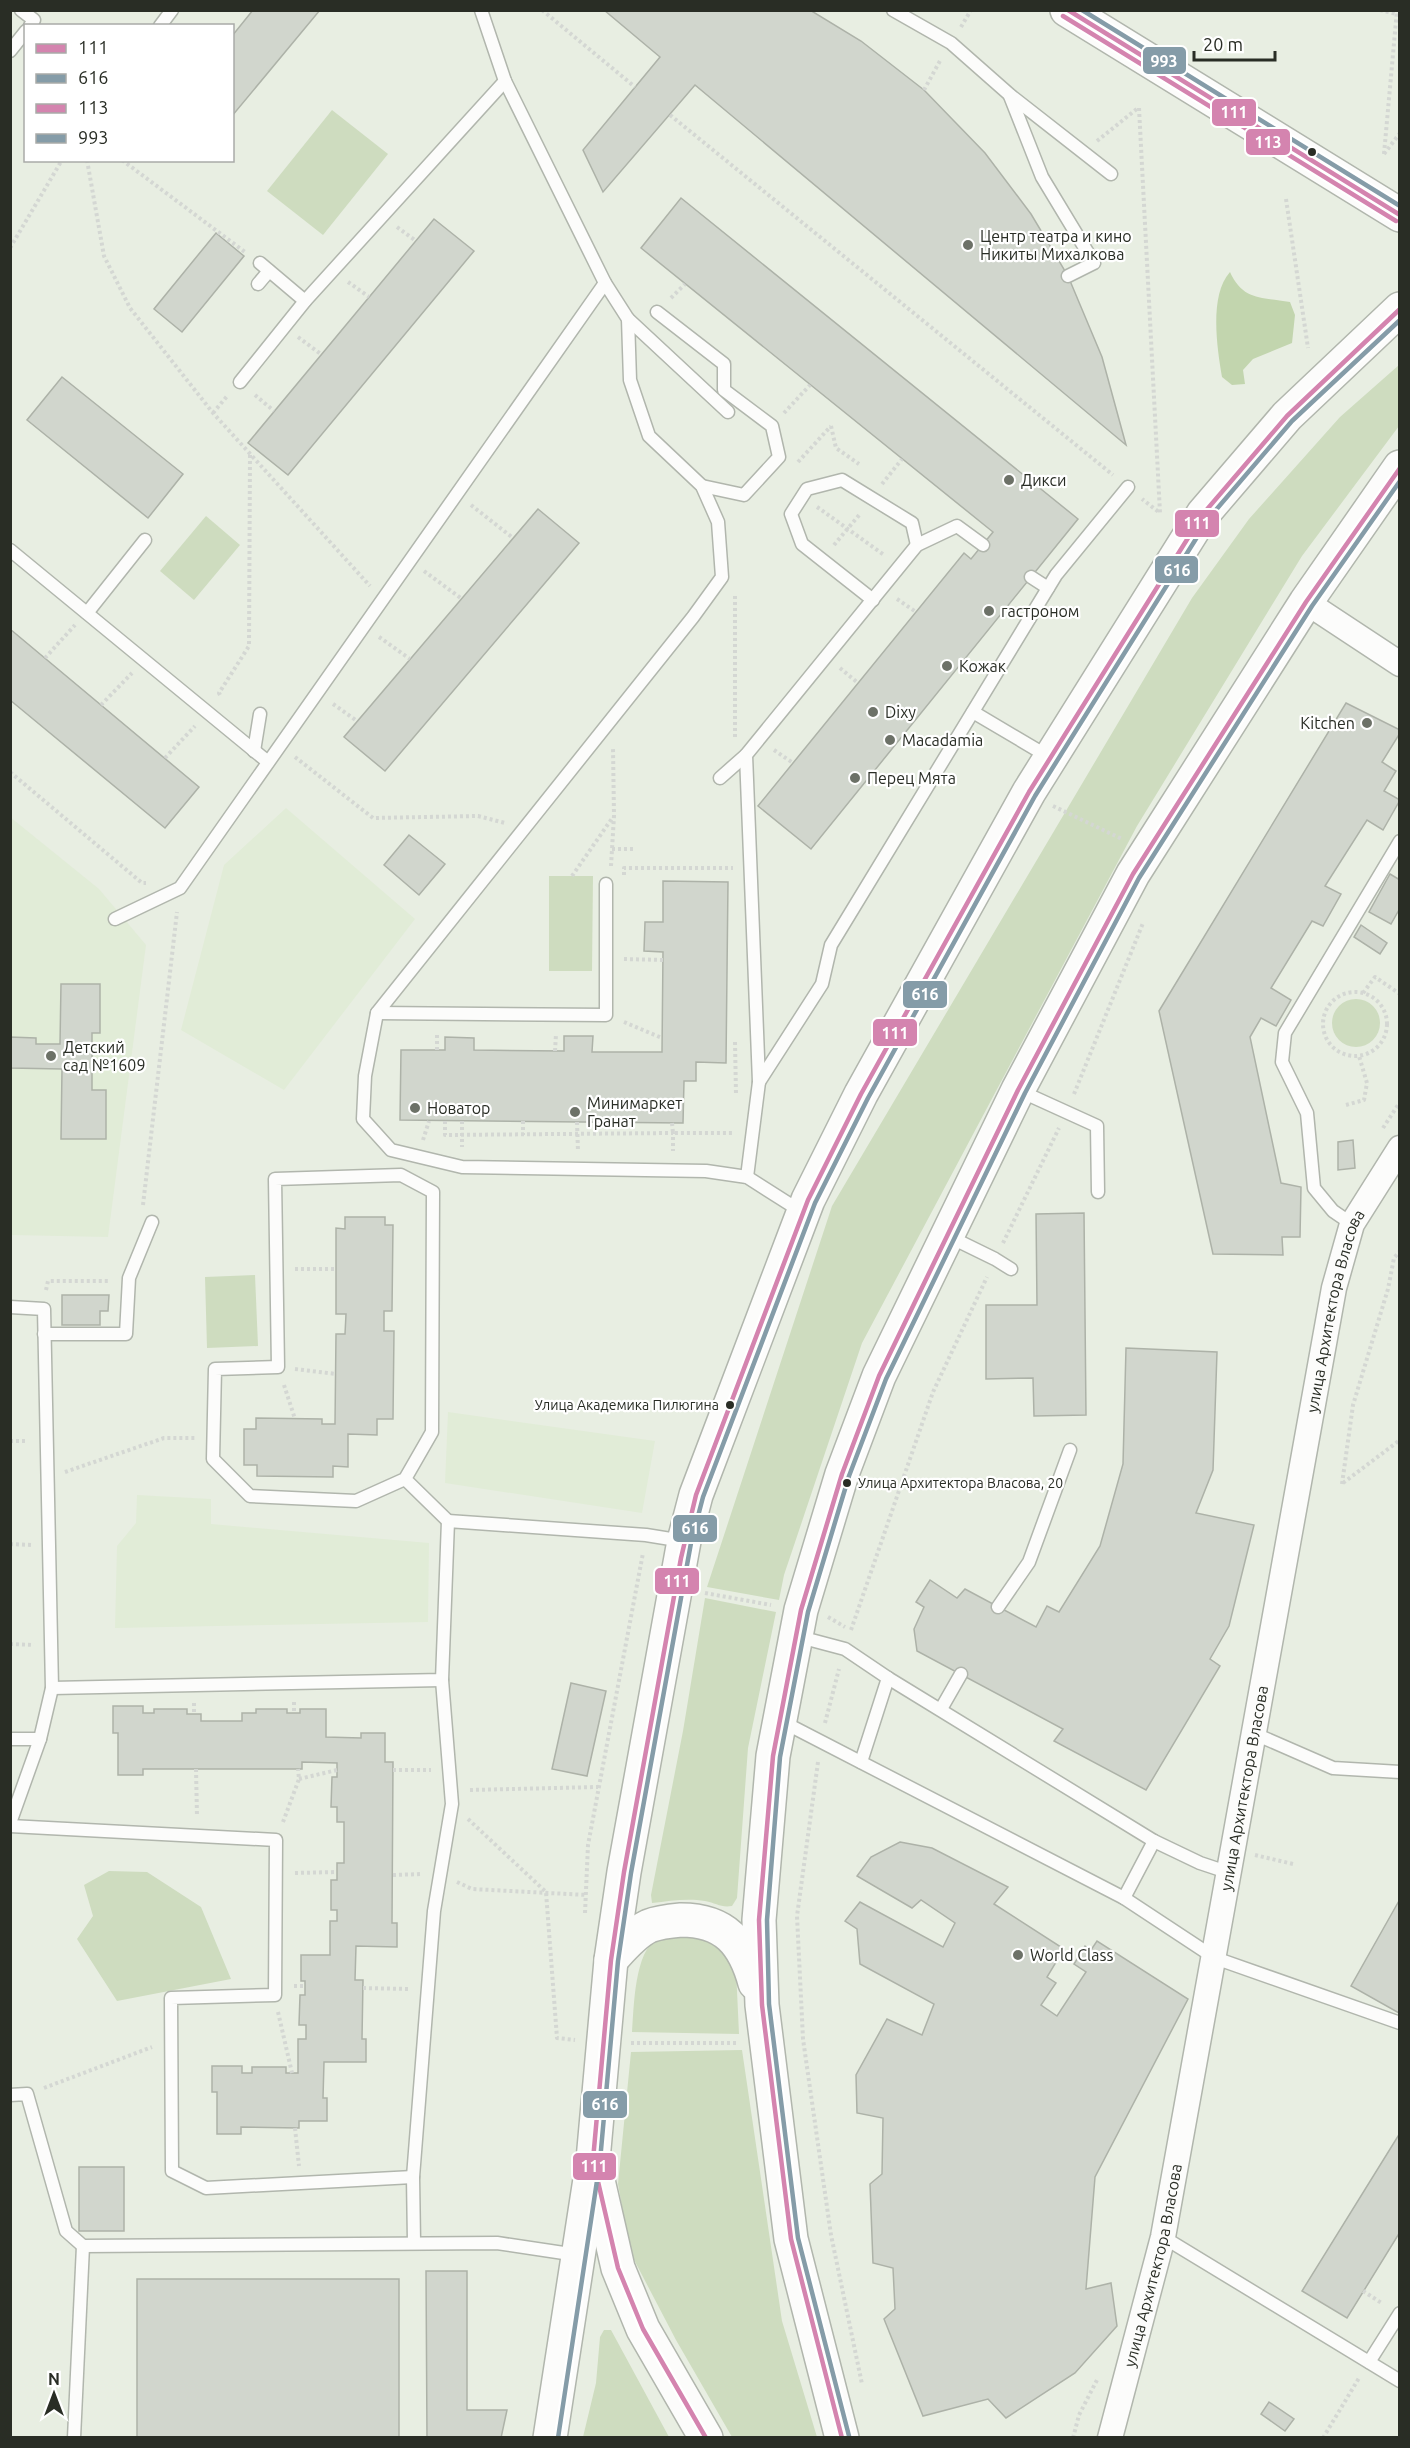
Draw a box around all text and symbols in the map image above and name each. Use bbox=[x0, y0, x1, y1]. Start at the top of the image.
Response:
legend bbox=[24, 24, 234, 162]
scale bar bbox=[1194, 24, 1275, 62]
text: 20 m bbox=[1203, 34, 1243, 54]
text: 111 bbox=[78, 37, 108, 57]
line badge: 993 bbox=[1142, 46, 1187, 75]
text: 993 bbox=[1150, 52, 1178, 70]
text: 616 bbox=[78, 67, 108, 87]
text: 113 bbox=[78, 97, 108, 117]
line badge: 111 bbox=[1211, 98, 1257, 127]
text: 111 bbox=[1220, 103, 1248, 121]
text: 993 bbox=[78, 127, 108, 147]
line badge: 113 bbox=[1245, 128, 1291, 156]
text: 113 bbox=[1254, 133, 1282, 151]
unlabelled marker bbox=[1306, 146, 1318, 158]
place label: Центр театра и кино Никиты Михалкова bbox=[980, 227, 1132, 263]
marker: Центр театра и кино Никиты Михалкова bbox=[961, 238, 975, 252]
place label: Дикси bbox=[1021, 471, 1067, 489]
marker: Дикси bbox=[1002, 473, 1016, 487]
line badge: 111 bbox=[1174, 509, 1220, 538]
text: 111 bbox=[1183, 514, 1211, 532]
line badge: 616 bbox=[1154, 555, 1199, 584]
text: 616 bbox=[1163, 561, 1191, 579]
place label: гастроном bbox=[1001, 602, 1079, 620]
marker: гастроном bbox=[982, 604, 996, 618]
place label: Кожак bbox=[959, 657, 1006, 675]
marker: Кожак bbox=[940, 659, 954, 673]
place label: Dixy bbox=[885, 703, 916, 721]
marker: Dixy bbox=[866, 705, 880, 719]
place label: Kitchen bbox=[1300, 714, 1355, 732]
marker: Kitchen bbox=[1360, 716, 1374, 730]
place label: Macadamia bbox=[902, 731, 983, 749]
marker: Macadamia bbox=[883, 733, 897, 747]
place label: Перец Мята bbox=[867, 769, 956, 787]
marker: Перец Мята bbox=[848, 771, 862, 785]
line badge: 616 bbox=[902, 980, 948, 1009]
text: 616 bbox=[911, 985, 939, 1003]
line badge: 111 bbox=[872, 1018, 918, 1047]
text: 111 bbox=[881, 1024, 909, 1042]
place label: Детский сад №1609 bbox=[63, 1038, 145, 1074]
marker: Детский сад №1609 bbox=[44, 1049, 58, 1063]
place label: Минимаркет Гранат bbox=[587, 1094, 682, 1130]
place label: Новатор bbox=[427, 1099, 490, 1117]
marker: Новатор bbox=[408, 1101, 422, 1115]
marker: Минимаркет Гранат bbox=[568, 1105, 582, 1119]
street label: улица Архитектора Власова bbox=[1303, 1206, 1368, 1414]
place label: Улица Академика Пилюгина bbox=[535, 1397, 719, 1413]
marker: Улица Академика Пилюгина bbox=[724, 1399, 736, 1411]
place label: Улица Архитектора Власова, 20 bbox=[858, 1475, 1063, 1491]
marker: Улица Архитектора Власова, 20 bbox=[841, 1477, 853, 1489]
line badge: 616 bbox=[672, 1514, 718, 1543]
text: 616 bbox=[681, 1519, 709, 1537]
line badge: 111 bbox=[654, 1567, 700, 1595]
text: 111 bbox=[663, 1572, 691, 1590]
street label: улица Архитектора Власова bbox=[1217, 1684, 1271, 1892]
place label: World Class bbox=[1030, 1946, 1113, 1964]
marker: World Class bbox=[1011, 1948, 1025, 1962]
line badge: 616 bbox=[582, 2090, 628, 2119]
text: 616 bbox=[591, 2095, 619, 2113]
line badge: 111 bbox=[572, 2152, 617, 2181]
text: 111 bbox=[580, 2157, 608, 2175]
street label: улица Архитектора Власова bbox=[1120, 2162, 1185, 2369]
north arrow bbox=[24, 2364, 84, 2424]
text: N bbox=[48, 2370, 60, 2388]

